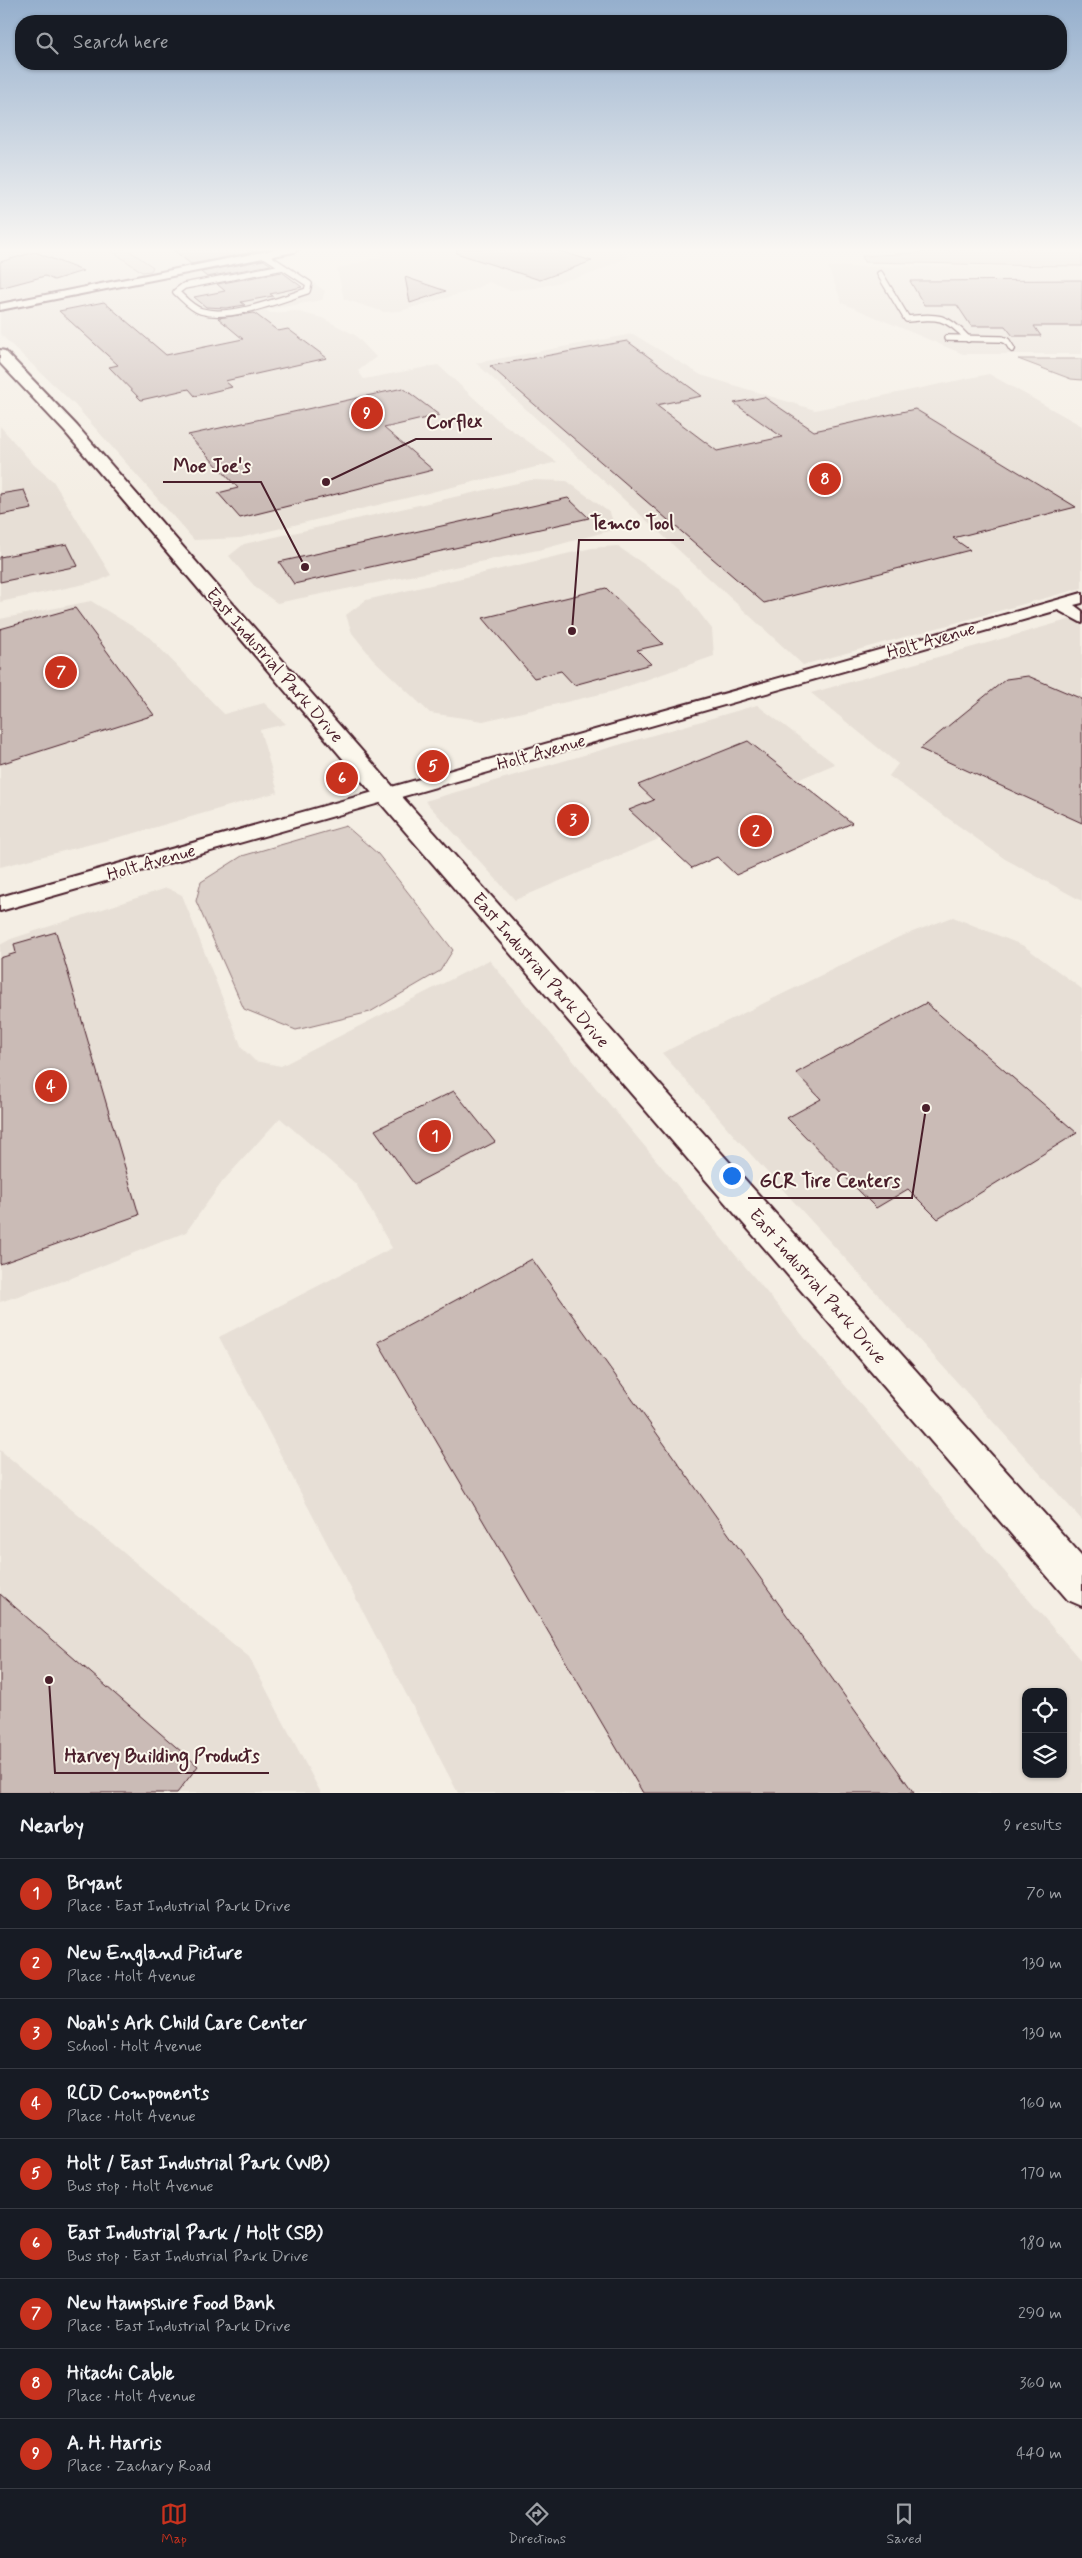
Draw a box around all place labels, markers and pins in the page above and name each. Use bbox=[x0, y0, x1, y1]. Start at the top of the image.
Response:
pin: 9 bbox=[351, 394, 383, 432]
callout: Corflex bbox=[416, 405, 492, 439]
callout: Moe Joe's bbox=[163, 448, 261, 482]
pin: 8 bbox=[809, 460, 841, 498]
callout: Temco Tool bbox=[579, 506, 684, 540]
pin: 7 bbox=[45, 653, 77, 691]
pin: 5 bbox=[417, 747, 449, 785]
pin: 6 bbox=[326, 759, 358, 797]
pin: 3 bbox=[557, 801, 589, 839]
pin: 2 bbox=[740, 812, 772, 850]
pin: 4 bbox=[35, 1067, 67, 1105]
pin: 1 bbox=[419, 1117, 451, 1155]
callout: GCR Tire Centers bbox=[748, 1164, 912, 1198]
callout: Harvey Building Products bbox=[55, 1739, 269, 1773]

